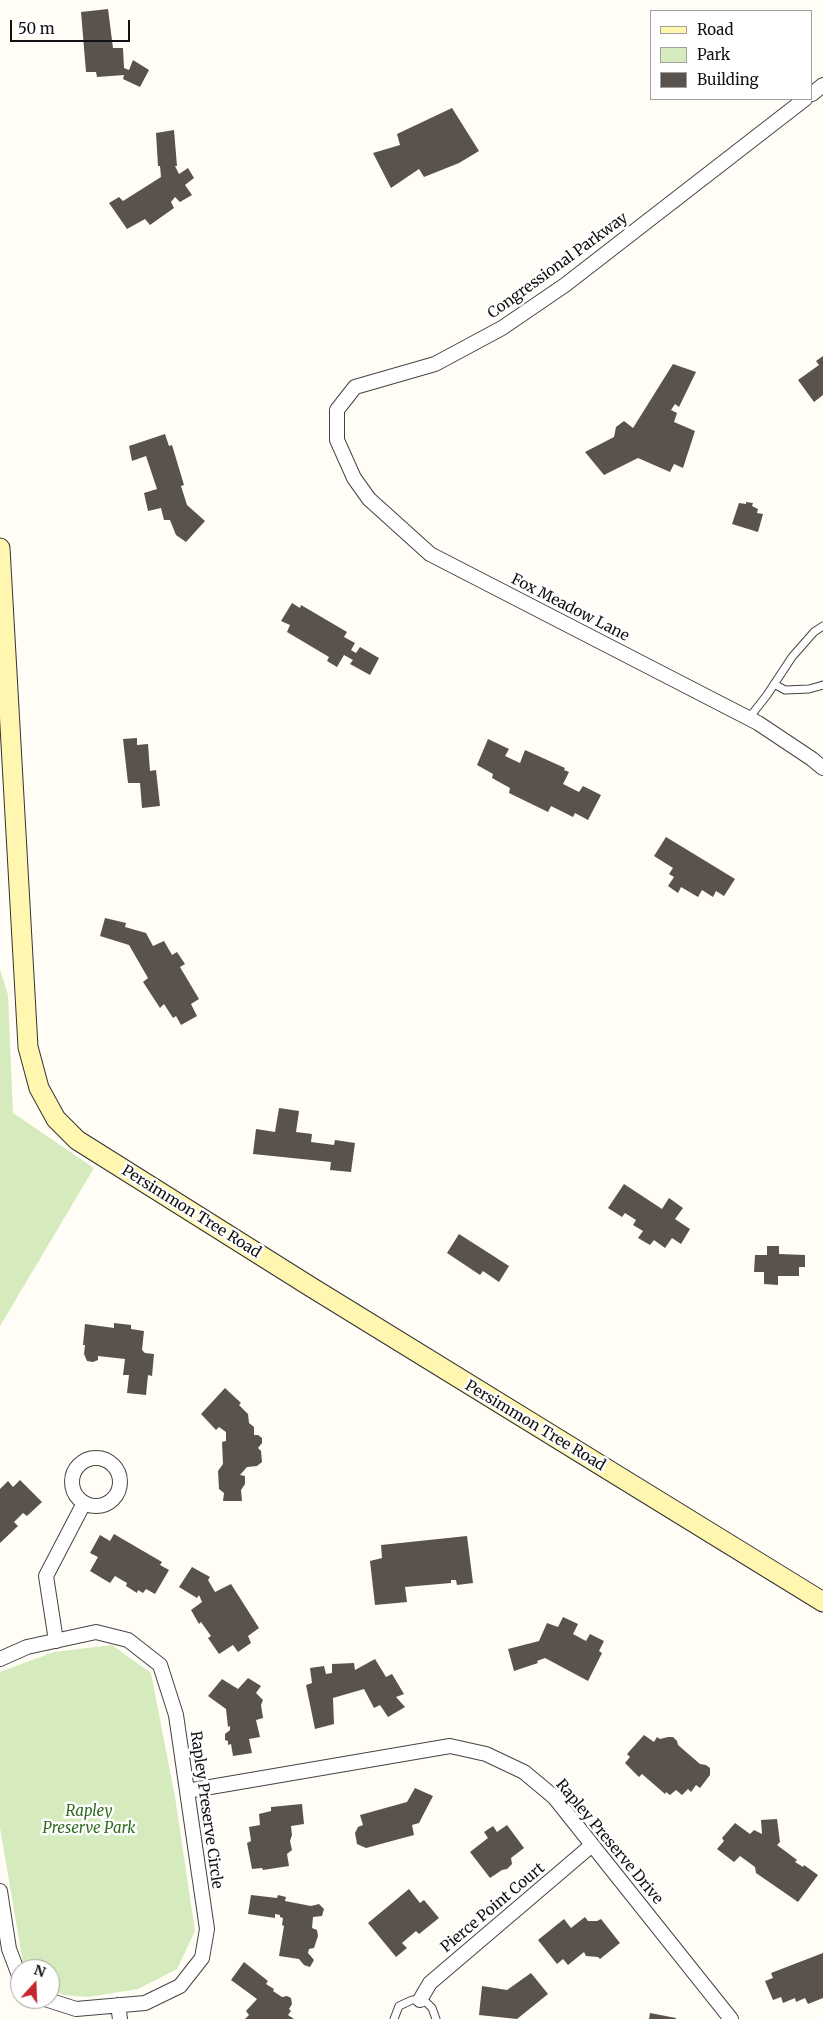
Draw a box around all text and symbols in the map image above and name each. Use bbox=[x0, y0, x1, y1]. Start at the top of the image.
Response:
scale bar bbox=[12, 10, 132, 42]
legend bbox=[650, 10, 813, 100]
text: 50 m bbox=[18, 19, 55, 38]
text: Road bbox=[697, 20, 733, 39]
text: Park bbox=[697, 45, 730, 64]
text: Building bbox=[697, 70, 759, 89]
street label: Congressional Parkway bbox=[485, 209, 631, 323]
street label: Fox Meadow Lane bbox=[508, 571, 632, 645]
street label: Persimmon Tree Road bbox=[118, 1162, 264, 1262]
street label: Persimmon Tree Road bbox=[462, 1377, 608, 1475]
street label: Rapley Preserve Circle bbox=[186, 1730, 226, 1890]
street label: Rapley Preserve Drive bbox=[552, 1776, 666, 1908]
park label: Rapley Preserve Park bbox=[42, 1803, 136, 1838]
street label: Pierce Point Court bbox=[438, 1859, 548, 1957]
north arrow bbox=[10, 1959, 60, 2009]
text: N bbox=[32, 1960, 48, 1981]

